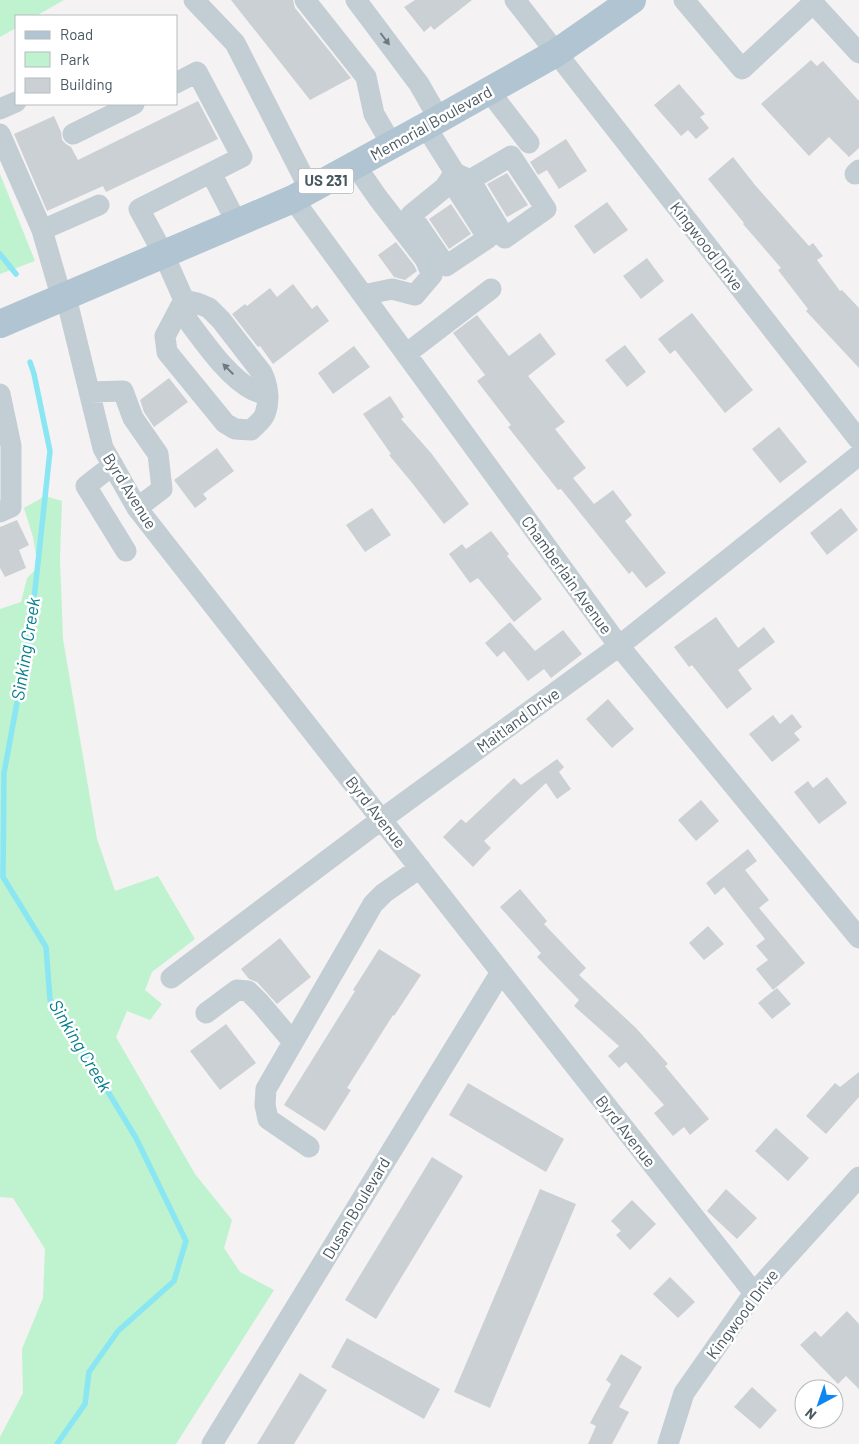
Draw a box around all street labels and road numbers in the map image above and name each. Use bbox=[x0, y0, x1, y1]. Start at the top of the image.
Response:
street label: Memorial Boulevard bbox=[367, 81, 495, 164]
road number: US 231 bbox=[298, 168, 354, 194]
street label: Kingwood Drive bbox=[667, 198, 748, 294]
street label: Byrd Avenue bbox=[100, 449, 161, 532]
street label: Chamberlain Avenue bbox=[518, 512, 617, 637]
street label: Maitland Drive bbox=[473, 683, 563, 756]
street label: Byrd Avenue bbox=[342, 772, 410, 851]
street label: Byrd Avenue bbox=[592, 1091, 660, 1170]
street label: Dusan Boulevard bbox=[318, 1153, 393, 1262]
street label: Kingwood Drive bbox=[702, 1265, 781, 1362]

